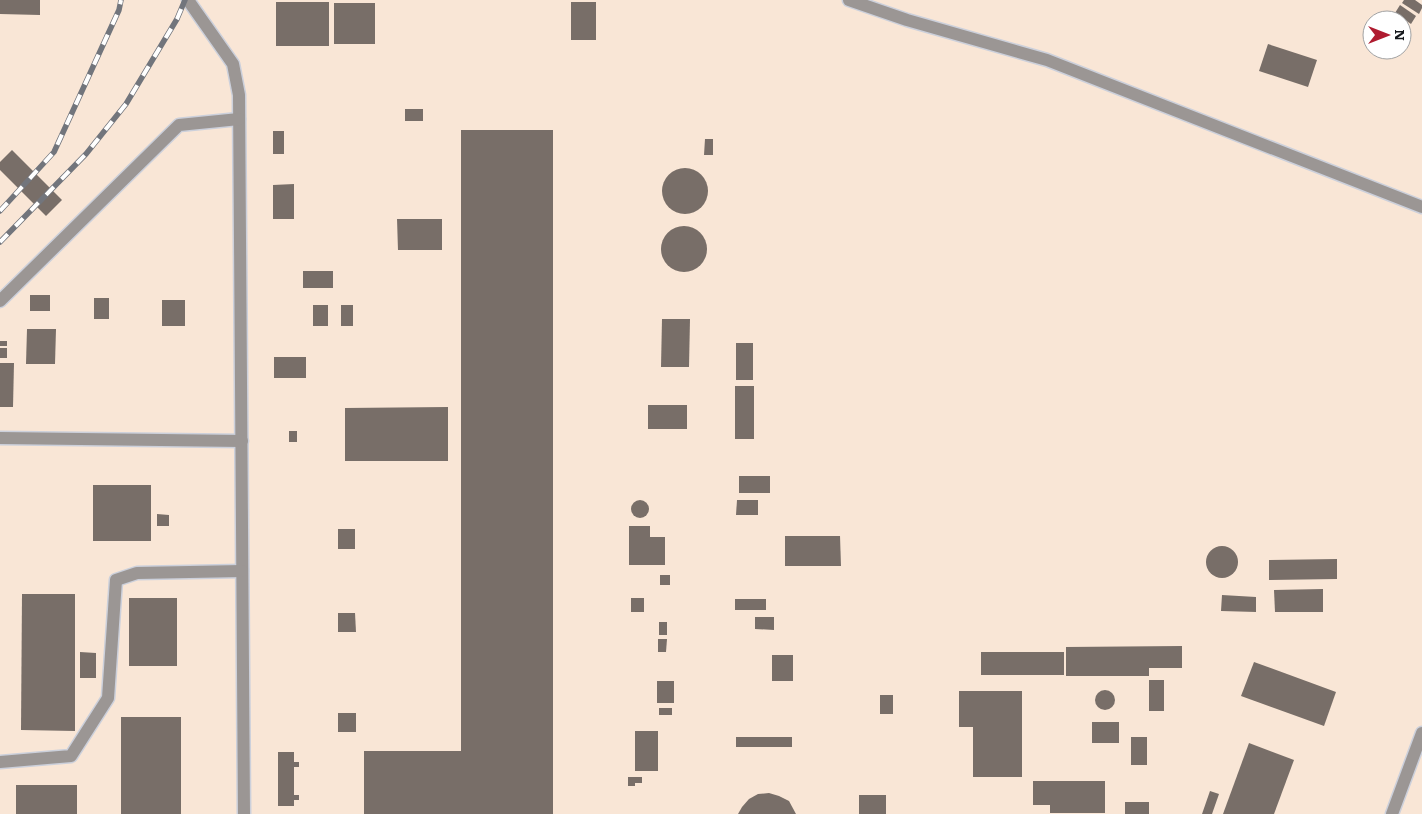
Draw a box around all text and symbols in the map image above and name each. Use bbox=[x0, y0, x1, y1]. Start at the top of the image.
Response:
north arrow bbox=[1362, 10, 1412, 60]
text: N bbox=[1391, 29, 1411, 41]

